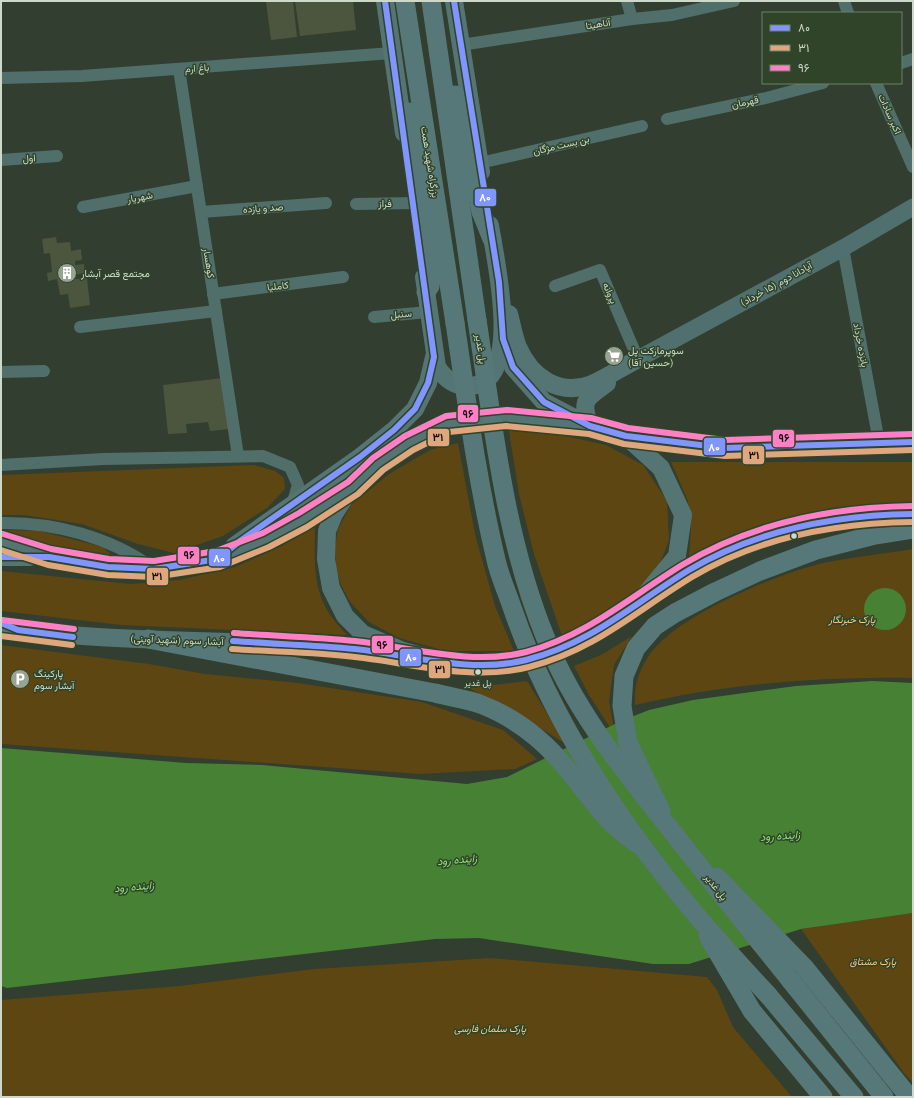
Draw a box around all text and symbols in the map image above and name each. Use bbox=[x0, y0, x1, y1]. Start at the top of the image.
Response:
legend bbox=[762, 12, 902, 84]
street label: آناهیتا bbox=[585, 16, 612, 32]
text: ۸۰ bbox=[798, 20, 810, 36]
text: ۳۱ bbox=[798, 40, 809, 56]
text: ۹۶ bbox=[798, 60, 810, 76]
street label: باغ ارم bbox=[184, 61, 210, 75]
street label: اکبر سادات bbox=[875, 92, 905, 136]
street label: قهرمان bbox=[730, 93, 760, 111]
street label: بزرگراه شهید همت bbox=[418, 125, 442, 199]
street label: بن بست مژگان bbox=[531, 132, 591, 158]
street label: اول bbox=[22, 151, 36, 165]
street label: شهریار bbox=[125, 188, 154, 206]
line badge: ۸۰ bbox=[474, 188, 497, 207]
text: ۸۰ bbox=[479, 190, 491, 205]
street label: فراز bbox=[377, 197, 392, 210]
street label: صد و یازده bbox=[242, 200, 284, 216]
street label: کوهسار bbox=[200, 246, 218, 280]
street label: آپادانا دوم (۱۵ خرداد) bbox=[738, 259, 815, 310]
building icon: مجتمع قصر آبشار bbox=[56, 262, 78, 284]
place label: مجتمع قصر آبشار bbox=[80, 267, 150, 280]
street label: کاملیا bbox=[266, 278, 290, 294]
street label: پروانه bbox=[599, 280, 620, 306]
street label: سنبل bbox=[390, 307, 412, 321]
street label: پانزده خرداد bbox=[849, 322, 872, 369]
street label: پل غدیر bbox=[471, 332, 490, 365]
place label: سوپرمارکت پل (حسین آقا) bbox=[628, 344, 684, 369]
supermarket icon: سوپرمارکت پل (حسین آقا) bbox=[603, 345, 625, 367]
line badge: ۹۶ bbox=[457, 404, 479, 423]
text: ۹۶ bbox=[462, 407, 474, 422]
line badge: ۳۱ bbox=[427, 428, 450, 447]
line badge: ۹۶ bbox=[772, 429, 795, 448]
text: ۳۱ bbox=[433, 430, 443, 445]
text: ۹۶ bbox=[778, 431, 790, 446]
line badge: ۸۰ bbox=[703, 437, 726, 456]
text: ۸۰ bbox=[708, 440, 720, 455]
line badge: ۳۱ bbox=[742, 445, 765, 465]
text: ۳۱ bbox=[749, 448, 759, 463]
unlabelled marker bbox=[789, 531, 799, 541]
line badge: ۹۶ bbox=[177, 546, 200, 565]
text: ۹۶ bbox=[183, 548, 195, 563]
line badge: ۸۰ bbox=[208, 548, 231, 567]
text: ۸۰ bbox=[213, 551, 225, 566]
line badge: ۳۱ bbox=[146, 567, 169, 586]
text: ۳۱ bbox=[152, 569, 162, 584]
park label: پارک خبرنگار bbox=[828, 613, 876, 627]
street label: آبشار سوم (شهید آوینی) bbox=[130, 632, 225, 648]
line badge: ۹۶ bbox=[371, 635, 394, 654]
text: ۹۶ bbox=[376, 638, 388, 653]
line badge: ۸۰ bbox=[399, 648, 422, 667]
text: ۸۰ bbox=[405, 650, 417, 665]
line badge: ۳۱ bbox=[428, 660, 451, 679]
text: ۳۱ bbox=[435, 662, 445, 677]
place label: پارکینگ آبشار سوم bbox=[34, 667, 75, 692]
marker: پل غدیر bbox=[473, 667, 483, 677]
parking icon: پارکینگ آبشار سوم bbox=[9, 668, 31, 690]
place label: پل غدیر bbox=[463, 677, 492, 689]
water label: زاینده رود bbox=[760, 827, 802, 845]
water label: زاینده رود bbox=[436, 851, 479, 869]
street label: پل غدیر bbox=[700, 870, 730, 904]
water label: زاینده رود bbox=[113, 878, 156, 896]
park label: پارک مشتاق bbox=[850, 955, 897, 969]
park label: پارک سلمان فارسی bbox=[454, 1022, 527, 1036]

